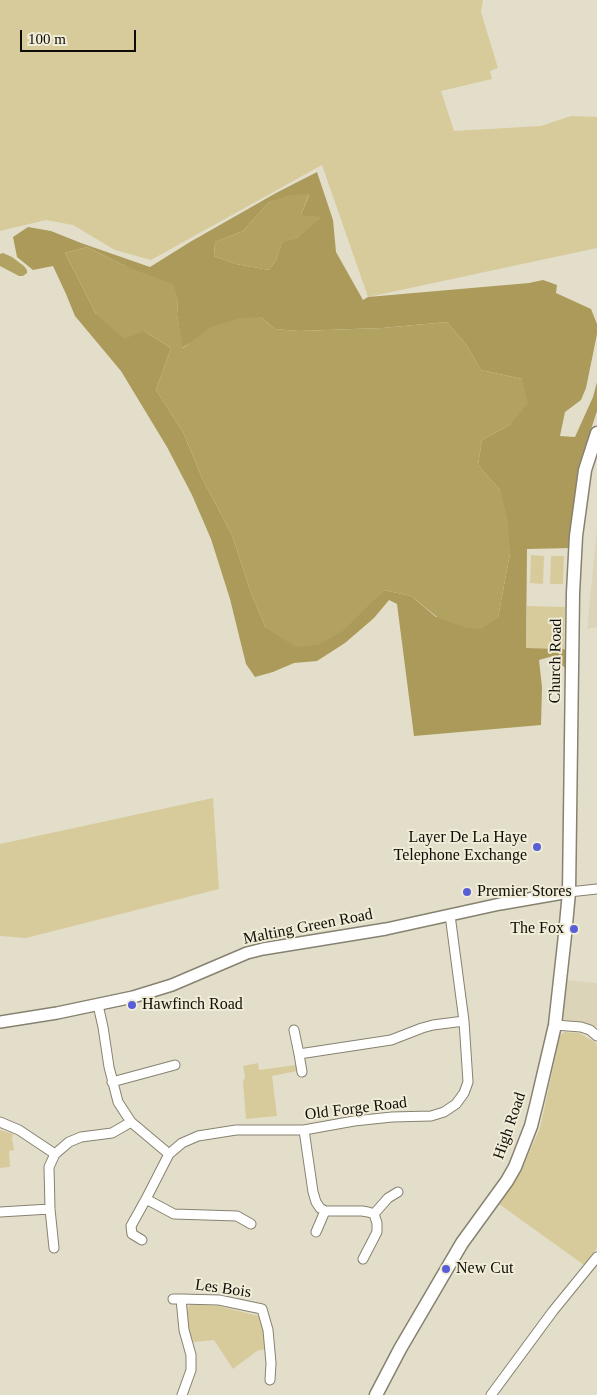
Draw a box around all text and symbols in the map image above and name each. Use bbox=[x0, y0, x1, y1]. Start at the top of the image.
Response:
scale bar bbox=[22, 20, 139, 52]
text: 100 m bbox=[28, 31, 66, 47]
street label: Church Road bbox=[546, 618, 566, 704]
place label: Layer De La Haye Telephone Exchange bbox=[394, 828, 527, 866]
marker: Layer De La Haye Telephone Exchange bbox=[531, 841, 543, 853]
place label: Premier Stores bbox=[477, 882, 572, 902]
marker: Premier Stores bbox=[461, 886, 473, 898]
street label: Malting Green Road bbox=[242, 905, 374, 949]
place label: The Fox bbox=[510, 919, 564, 939]
marker: The Fox bbox=[568, 923, 580, 935]
place label: Hawfinch Road bbox=[142, 995, 243, 1015]
marker: Hawfinch Road bbox=[126, 999, 138, 1011]
street label: High Road bbox=[490, 1090, 530, 1162]
street label: Old Forge Road bbox=[304, 1093, 408, 1125]
place label: New Cut bbox=[456, 1259, 513, 1279]
marker: New Cut bbox=[440, 1263, 452, 1275]
street label: Les Bois bbox=[194, 1276, 252, 1302]

